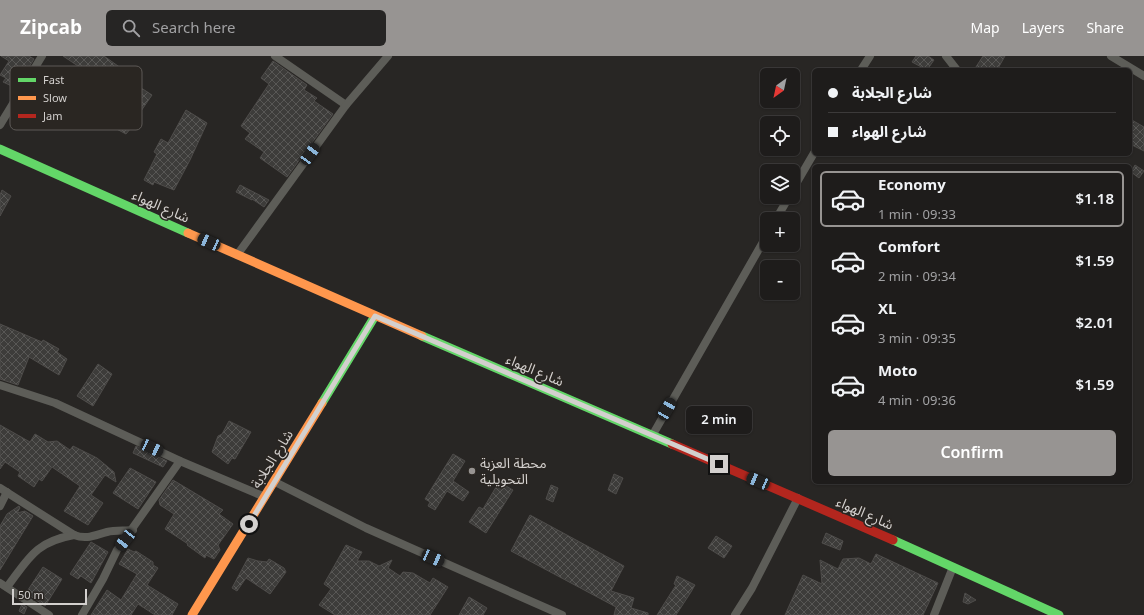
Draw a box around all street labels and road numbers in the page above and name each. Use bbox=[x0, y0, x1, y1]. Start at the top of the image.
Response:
street label: شارع الهواء bbox=[127, 181, 194, 232]
street label: شارع الهواء bbox=[501, 345, 568, 396]
street label: شارع الجلابة bbox=[243, 424, 302, 495]
street label: شارع الهواء bbox=[831, 488, 898, 539]

